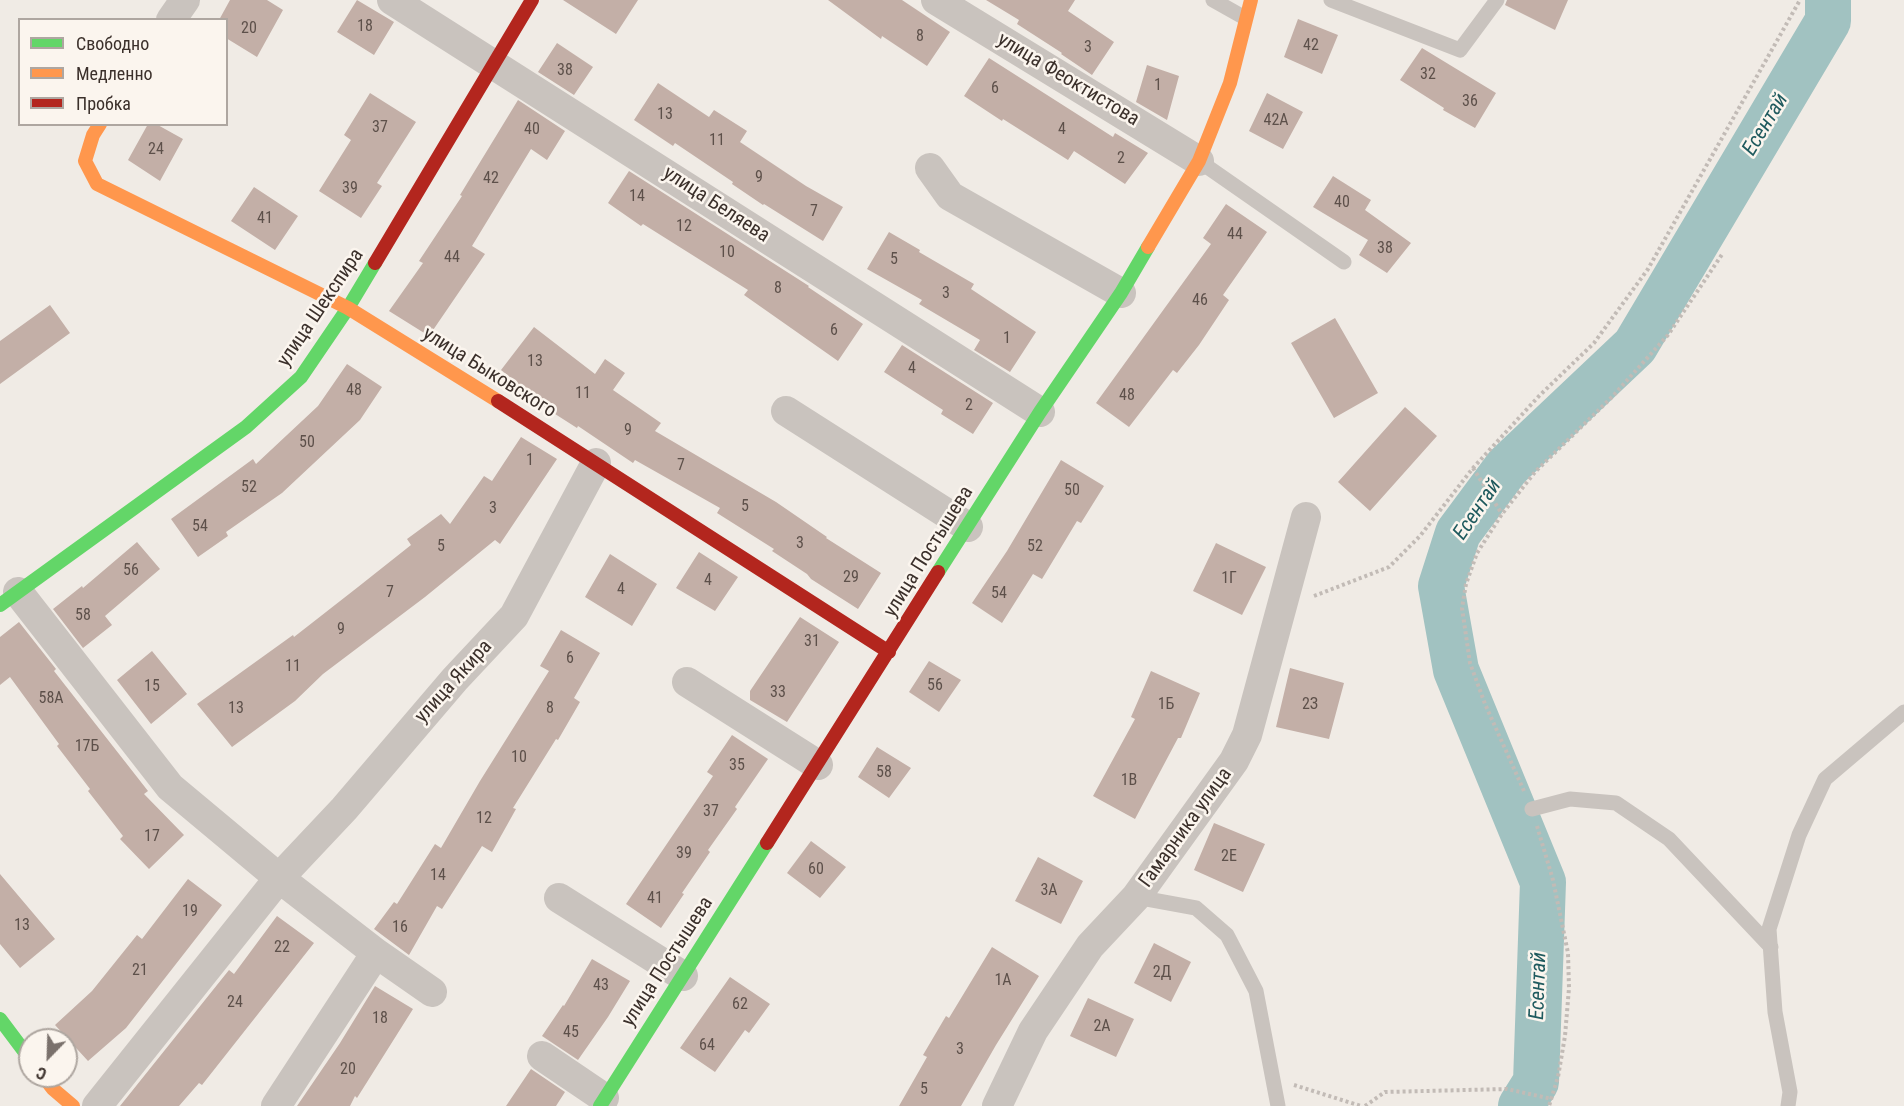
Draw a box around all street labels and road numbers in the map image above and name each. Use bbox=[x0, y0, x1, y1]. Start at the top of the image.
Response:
street label: улица Феоктистова bbox=[993, 28, 1143, 132]
street label: улица Беляева bbox=[658, 162, 774, 248]
street label: улица Шекспира bbox=[273, 244, 369, 372]
street label: улица Быковского bbox=[418, 322, 560, 424]
street label: улица Постышева bbox=[879, 482, 979, 622]
street label: улица Якира bbox=[410, 636, 498, 728]
street label: Гамарника улица bbox=[1135, 763, 1237, 893]
street label: улица Постышева bbox=[617, 893, 719, 1031]

